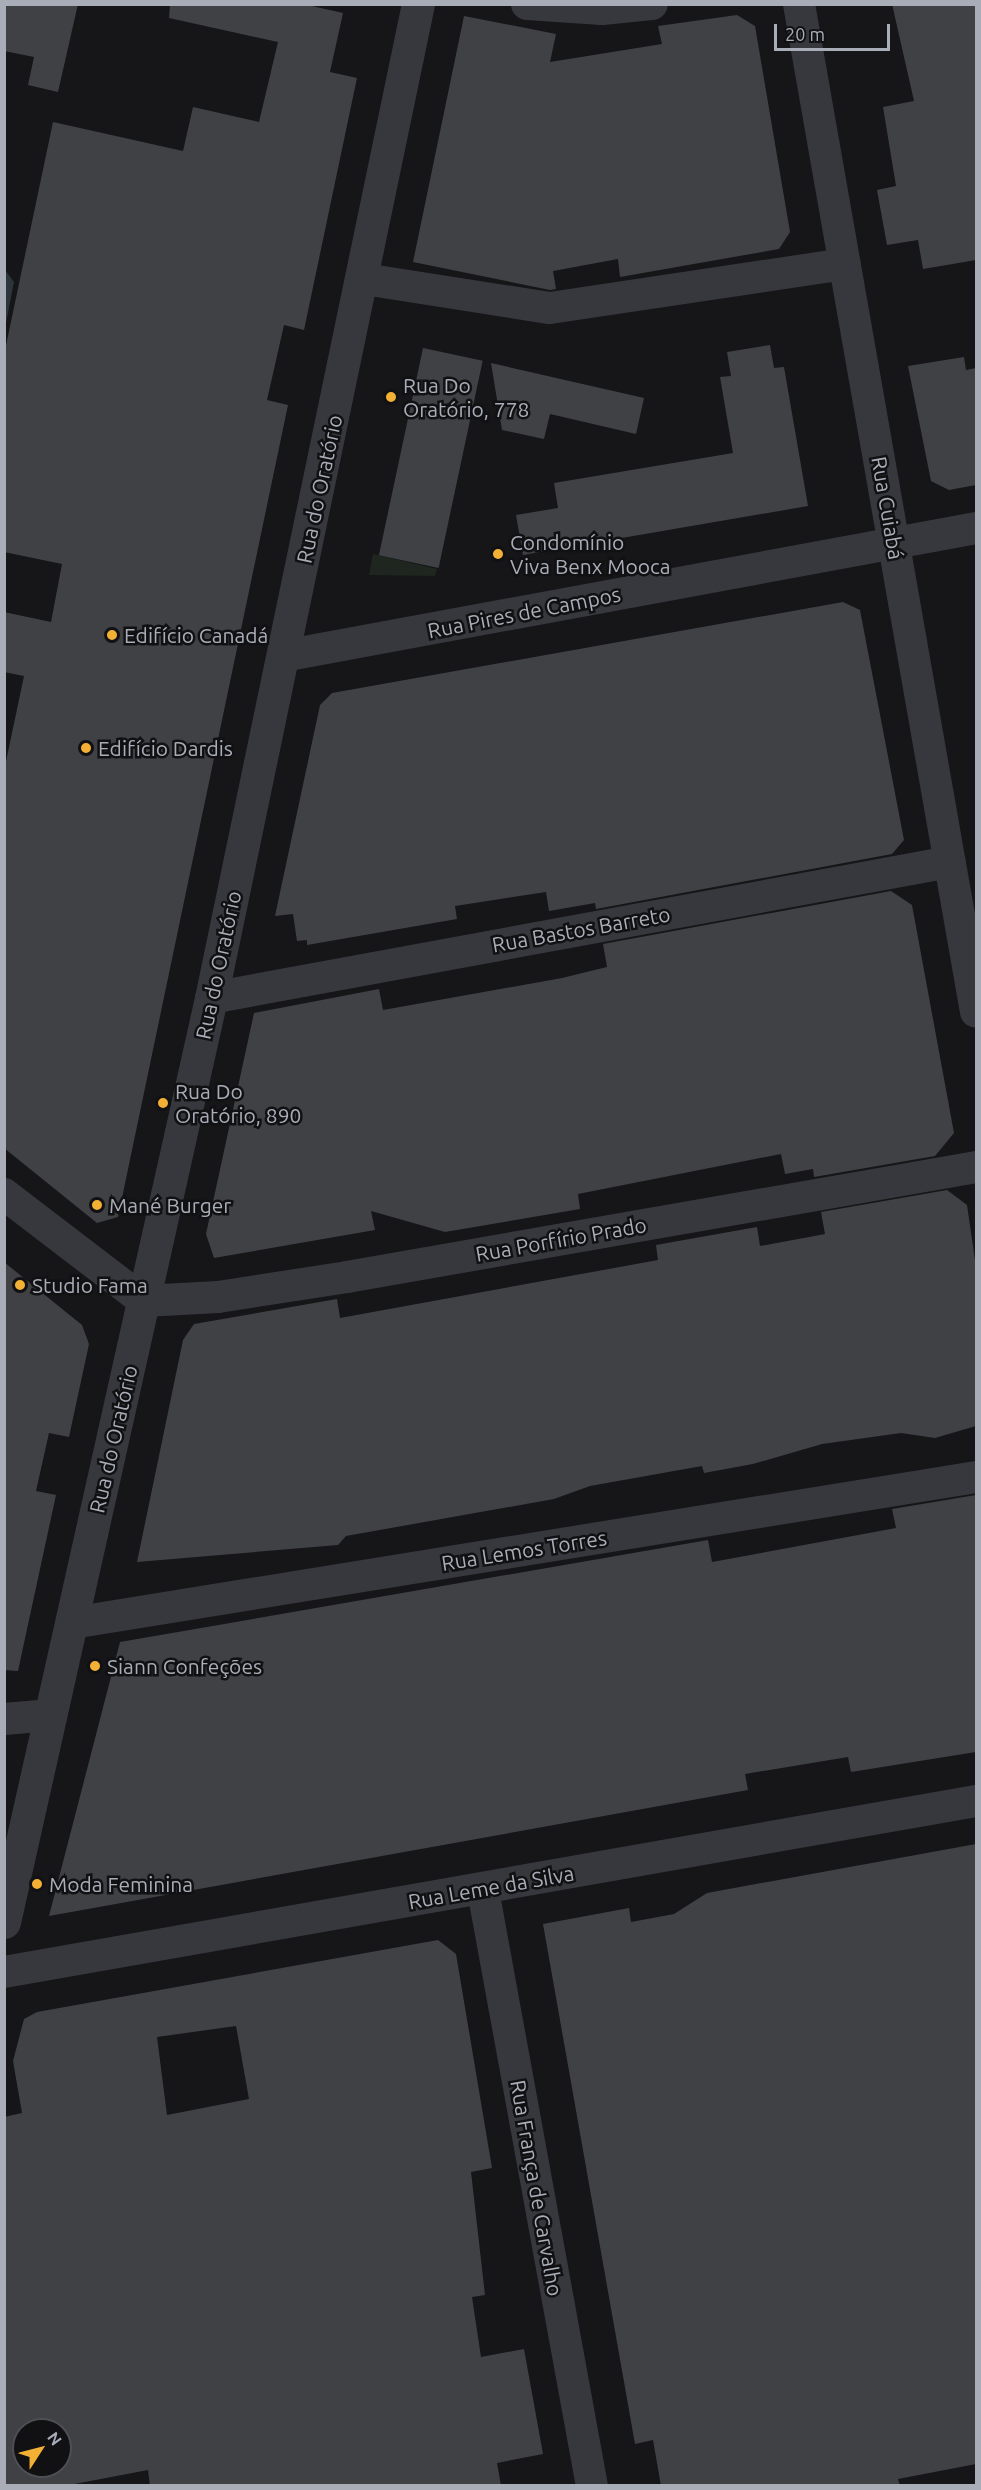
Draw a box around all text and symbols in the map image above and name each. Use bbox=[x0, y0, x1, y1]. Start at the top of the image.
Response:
scale bar bbox=[777, 12, 892, 50]
text: 20 m bbox=[785, 24, 825, 44]
place label: Rua Do Oratório, 778 bbox=[403, 372, 529, 422]
marker: Rua Do Oratório, 778 bbox=[384, 390, 398, 404]
street label: Rua do Oratório bbox=[291, 413, 347, 565]
street label: Rua Cuiabá bbox=[867, 454, 909, 562]
place label: Condomínio Viva Benx Mooca bbox=[510, 529, 671, 579]
marker: Condomínio Viva Benx Mooca bbox=[491, 547, 505, 561]
street label: Rua Pires de Campos bbox=[425, 581, 623, 643]
place label: Edifício Canadá bbox=[124, 622, 268, 648]
marker: Edifício Canadá bbox=[105, 628, 119, 642]
place label: Edifício Dardis bbox=[98, 735, 233, 761]
marker: Edifício Dardis bbox=[79, 741, 93, 755]
street label: Rua do Oratório bbox=[190, 889, 246, 1041]
street label: Rua Bastos Barreto bbox=[490, 901, 672, 957]
place label: Rua Do Oratório, 890 bbox=[175, 1078, 301, 1128]
marker: Rua Do Oratório, 890 bbox=[156, 1096, 170, 1110]
place label: Mané Burger bbox=[109, 1192, 231, 1218]
marker: Mané Burger bbox=[90, 1198, 104, 1212]
street label: Rua Porfírio Prado bbox=[474, 1212, 648, 1266]
place label: Studio Fama bbox=[32, 1272, 148, 1298]
marker: Studio Fama bbox=[13, 1278, 27, 1292]
street label: Rua do Oratório bbox=[84, 1363, 142, 1515]
street label: Rua Lemos Torres bbox=[440, 1525, 608, 1575]
place label: Siann Confeções bbox=[107, 1653, 262, 1679]
marker: Siann Confeções bbox=[88, 1659, 102, 1673]
street label: Rua Leme da Silva bbox=[406, 1860, 576, 1914]
place label: Moda Feminina bbox=[49, 1871, 193, 1897]
marker: Moda Feminina bbox=[30, 1877, 44, 1891]
street label: Rua França de Carvalho bbox=[506, 2078, 568, 2298]
north arrow bbox=[12, 2418, 72, 2478]
text: N bbox=[44, 2428, 66, 2449]

